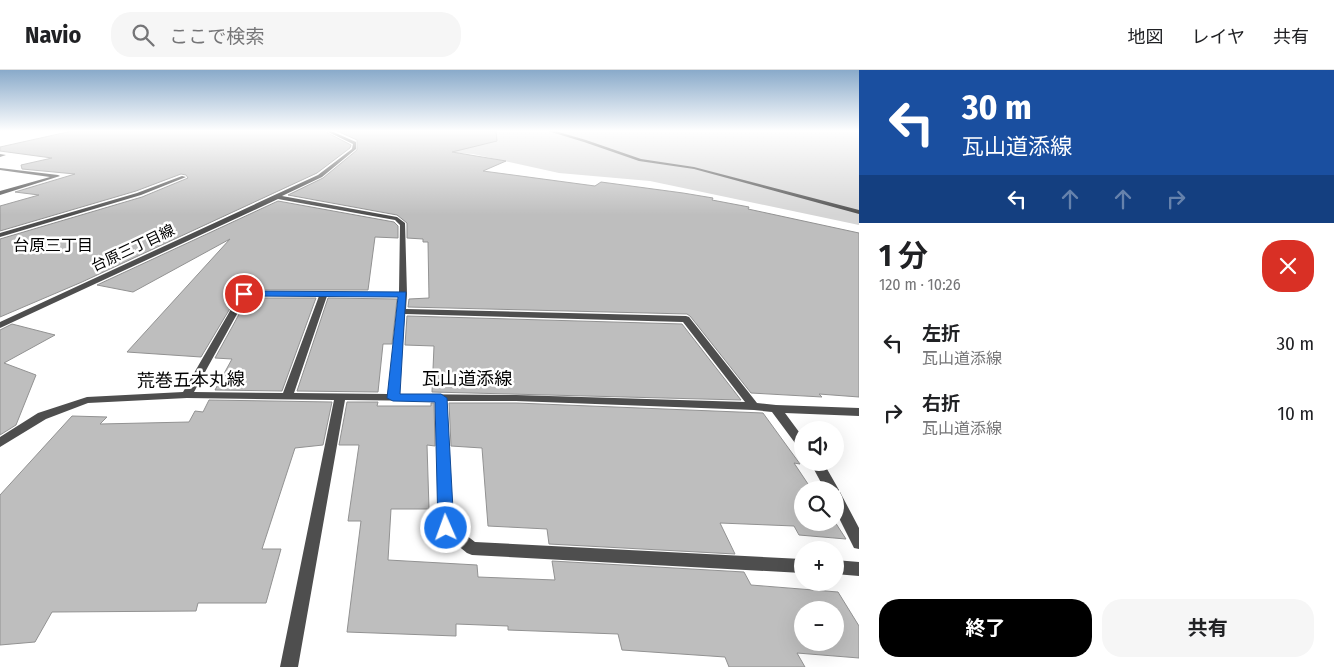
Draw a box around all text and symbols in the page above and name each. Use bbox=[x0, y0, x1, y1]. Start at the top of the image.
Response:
search box bbox=[111, 12, 461, 57]
text: Navio bbox=[25, 21, 81, 49]
icon: search bbox=[129, 21, 157, 49]
text: ここで検索 bbox=[169, 25, 264, 48]
text: 地図 bbox=[1128, 26, 1164, 48]
text: レイヤ bbox=[1192, 26, 1245, 48]
text: 共有 bbox=[1273, 26, 1309, 48]
text: 30 m bbox=[962, 86, 1032, 128]
icon: left bbox=[879, 90, 944, 155]
text: 瓦山道添線 bbox=[962, 133, 1072, 160]
icon: left bbox=[1003, 185, 1031, 213]
icon: ahead bbox=[1056, 185, 1084, 213]
icon: ahead bbox=[1109, 185, 1137, 213]
icon: right bbox=[1162, 185, 1190, 213]
street label: 台原三丁目線 bbox=[88, 221, 178, 275]
district label: 台原三丁目 bbox=[13, 236, 93, 255]
text: 1 分 bbox=[879, 238, 928, 274]
button: close bbox=[1262, 240, 1314, 292]
pin bbox=[223, 273, 265, 315]
text: 120 m · 10:26 bbox=[879, 275, 961, 294]
icon: arrive bbox=[230, 280, 258, 308]
text: 左折 bbox=[922, 322, 960, 345]
icon: left bbox=[879, 329, 907, 357]
text: 30 m bbox=[1276, 332, 1314, 355]
text: 瓦山道添線 bbox=[922, 349, 1002, 368]
street label: 荒巻五本丸線 bbox=[137, 368, 245, 392]
street label: 瓦山道添線 bbox=[422, 368, 512, 390]
text: 右折 bbox=[922, 392, 960, 415]
icon: right bbox=[879, 399, 907, 427]
text: 10 m bbox=[1278, 402, 1314, 425]
text: 瓦山道添線 bbox=[922, 419, 1002, 438]
map controls bbox=[794, 421, 844, 651]
button: sound bbox=[794, 421, 844, 471]
button: search bbox=[794, 481, 844, 531]
position arrow bbox=[419, 501, 471, 553]
button: + bbox=[794, 541, 844, 591]
button: 終了 bbox=[879, 599, 1092, 657]
button: 共有 bbox=[1102, 599, 1314, 657]
button: − bbox=[794, 601, 844, 651]

